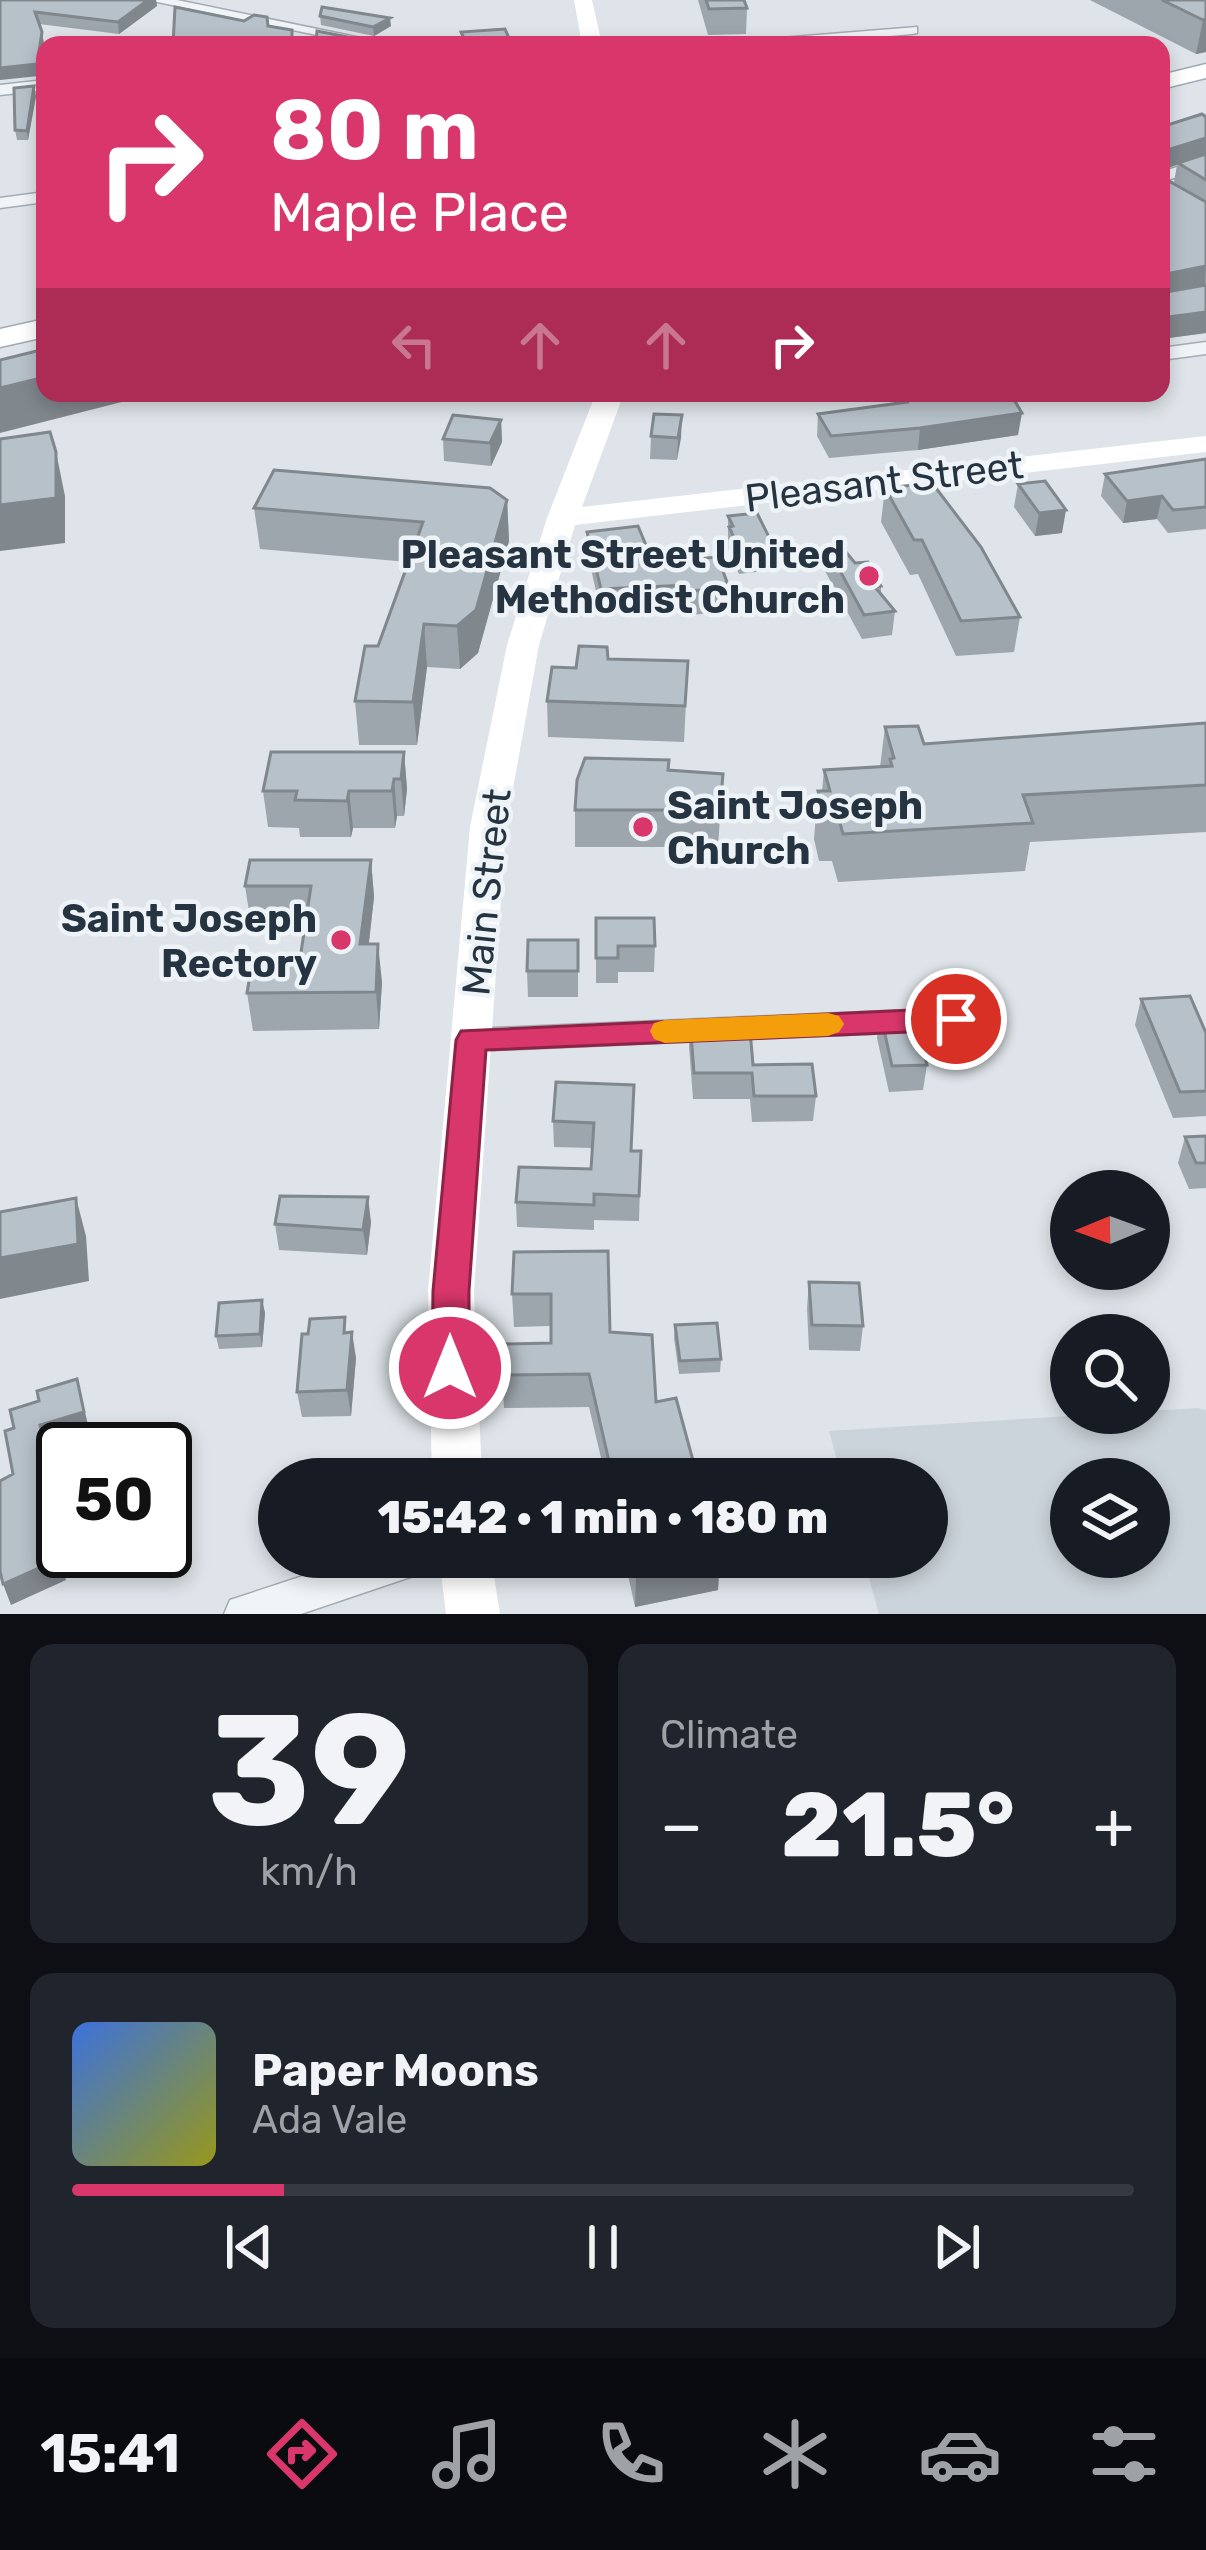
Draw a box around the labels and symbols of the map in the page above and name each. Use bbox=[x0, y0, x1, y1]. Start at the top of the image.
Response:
street label: Pleasant Street bbox=[742, 442, 1026, 522]
place label: Pleasant Street United Methodist Church bbox=[400, 532, 845, 623]
marker: Pleasant Street United Methodist Church bbox=[856, 563, 882, 589]
place label: Saint Joseph Church bbox=[667, 783, 923, 874]
street label: Main Street bbox=[453, 786, 521, 998]
marker: Saint Joseph Church bbox=[630, 814, 656, 840]
place label: Saint Joseph Rectory bbox=[61, 896, 317, 987]
marker: Saint Joseph Rectory bbox=[328, 927, 354, 953]
pin bbox=[905, 968, 1007, 1070]
north arrow bbox=[1050, 1170, 1170, 1290]
position arrow bbox=[387, 1305, 513, 1431]
speed limit sign: 50 bbox=[36, 1422, 192, 1578]

